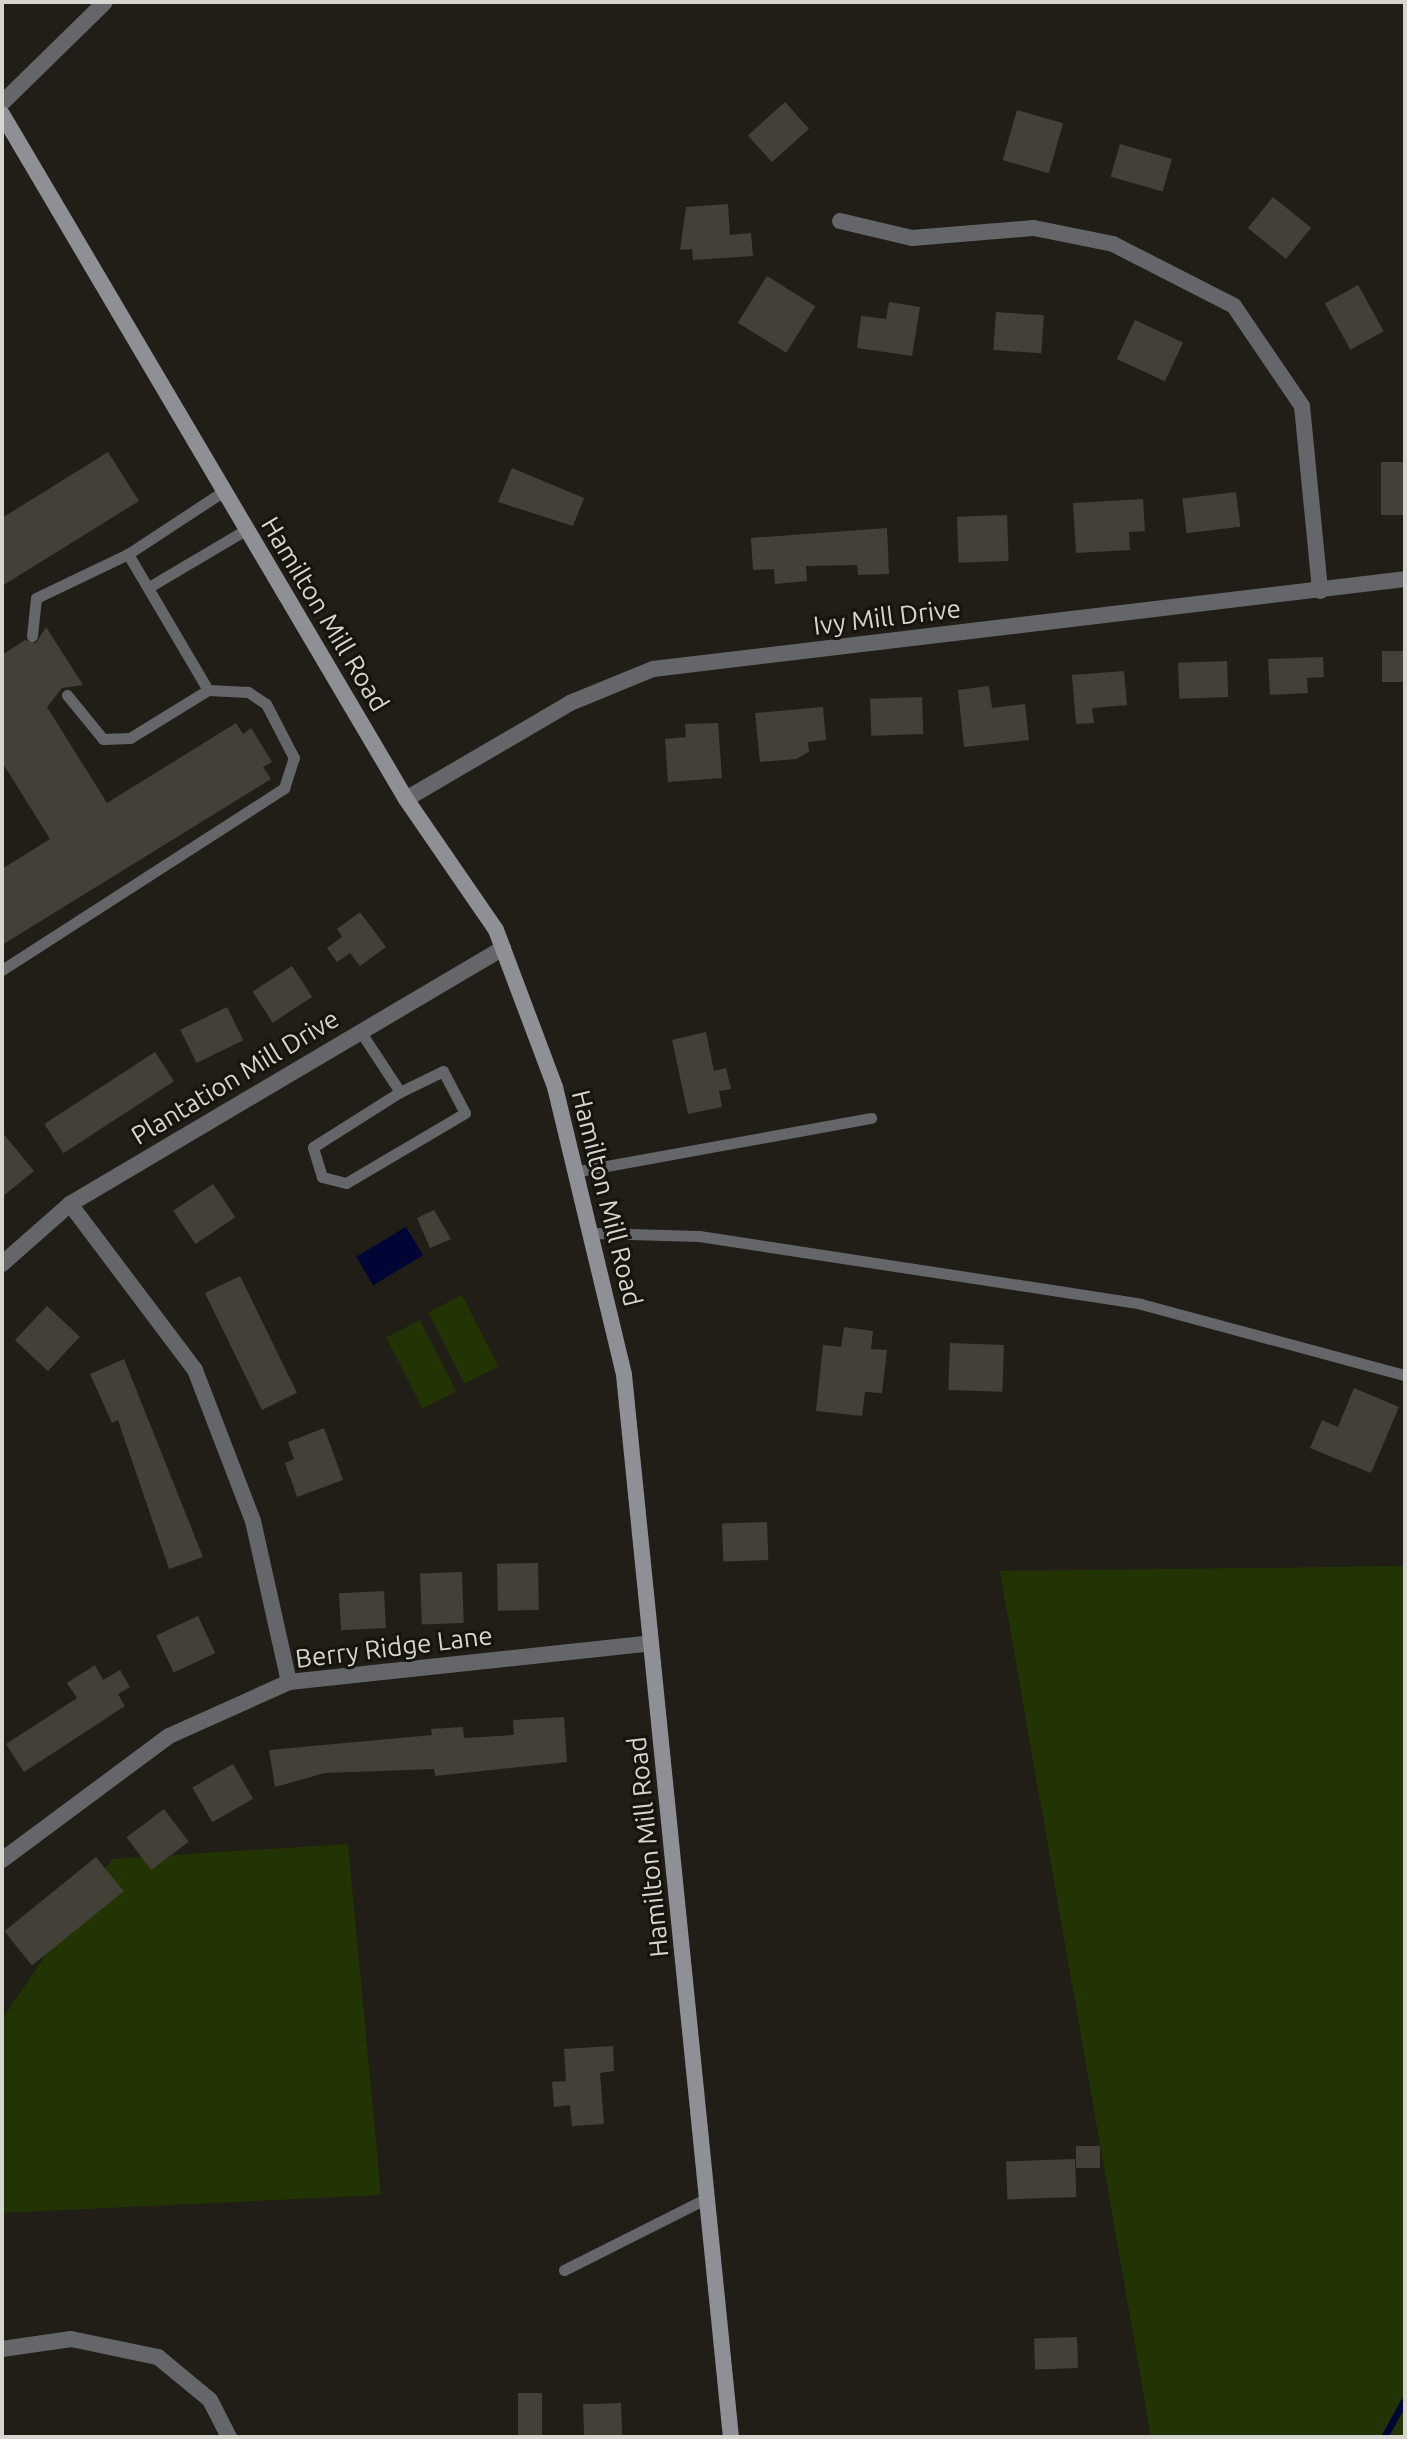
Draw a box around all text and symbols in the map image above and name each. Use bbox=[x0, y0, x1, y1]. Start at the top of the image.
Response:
street label: Hamilton Mill Road bbox=[255, 511, 395, 717]
street label: Ivy Mill Drive bbox=[812, 592, 962, 642]
street label: Plantation Mill Drive bbox=[126, 1003, 344, 1151]
street label: Hamilton Mill Road bbox=[565, 1087, 649, 1309]
street label: Berry Ridge Lane bbox=[294, 1619, 494, 1675]
street label: Hamilton Mill Road bbox=[621, 1735, 675, 1959]

